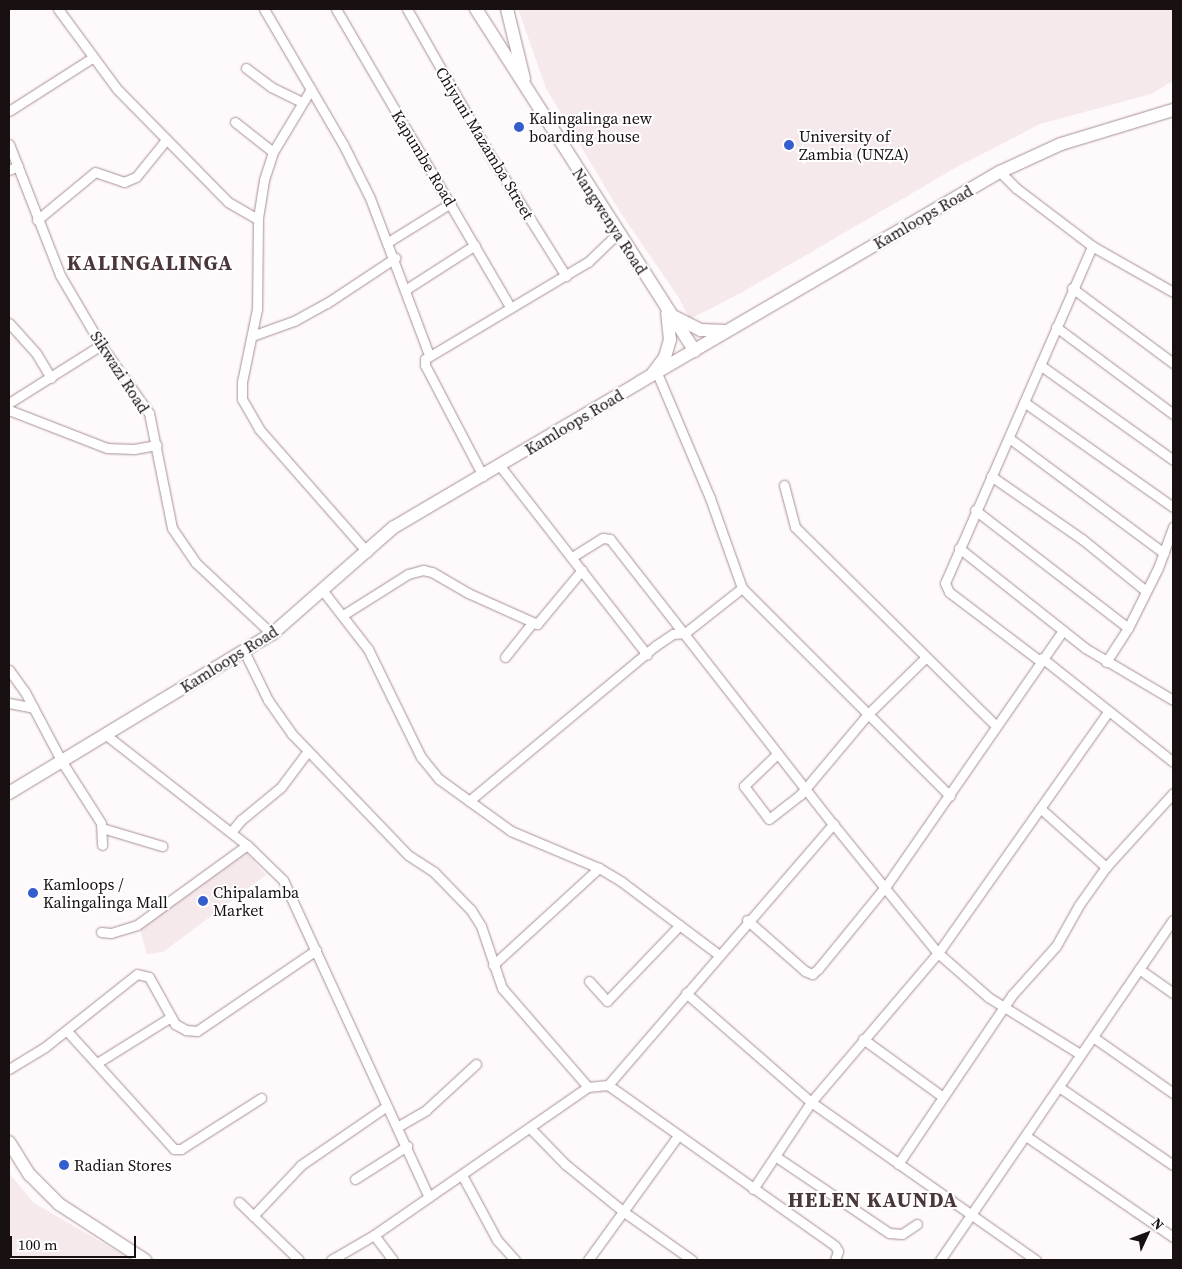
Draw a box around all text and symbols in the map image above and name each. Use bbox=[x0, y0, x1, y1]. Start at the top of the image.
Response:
street label: Chiyuni Mazamba Street bbox=[432, 63, 538, 223]
street label: Kapumbe Road bbox=[388, 107, 460, 209]
place label: Kalingalinga new boarding house bbox=[529, 108, 652, 146]
marker: Kalingalinga new boarding house bbox=[513, 121, 525, 133]
place label: University of Zambia (UNZA) bbox=[799, 126, 909, 164]
marker: University of Zambia (UNZA) bbox=[783, 139, 795, 151]
street label: Nangwenya Road bbox=[568, 164, 652, 278]
street label: Kamloops Road bbox=[870, 181, 976, 253]
district label: KALINGALINGA bbox=[65, 250, 235, 276]
street label: Sikwazi Road bbox=[86, 327, 154, 417]
street label: Kamloops Road bbox=[521, 385, 627, 459]
street label: Kamloops Road bbox=[177, 621, 281, 697]
place label: Kamloops / Kalingalinga Mall bbox=[43, 874, 168, 912]
place label: Chipalamba Market bbox=[213, 882, 299, 920]
marker: Kamloops / Kalingalinga Mall bbox=[27, 887, 39, 899]
marker: Chipalamba Market bbox=[197, 895, 209, 907]
place label: Radian Stores bbox=[74, 1155, 172, 1175]
marker: Radian Stores bbox=[58, 1159, 70, 1171]
district label: HELEN KAUNDA bbox=[786, 1187, 960, 1213]
north arrow bbox=[1122, 1209, 1172, 1259]
text: N bbox=[1147, 1213, 1169, 1234]
scale bar bbox=[12, 1226, 139, 1258]
text: 100 m bbox=[18, 1234, 58, 1255]

